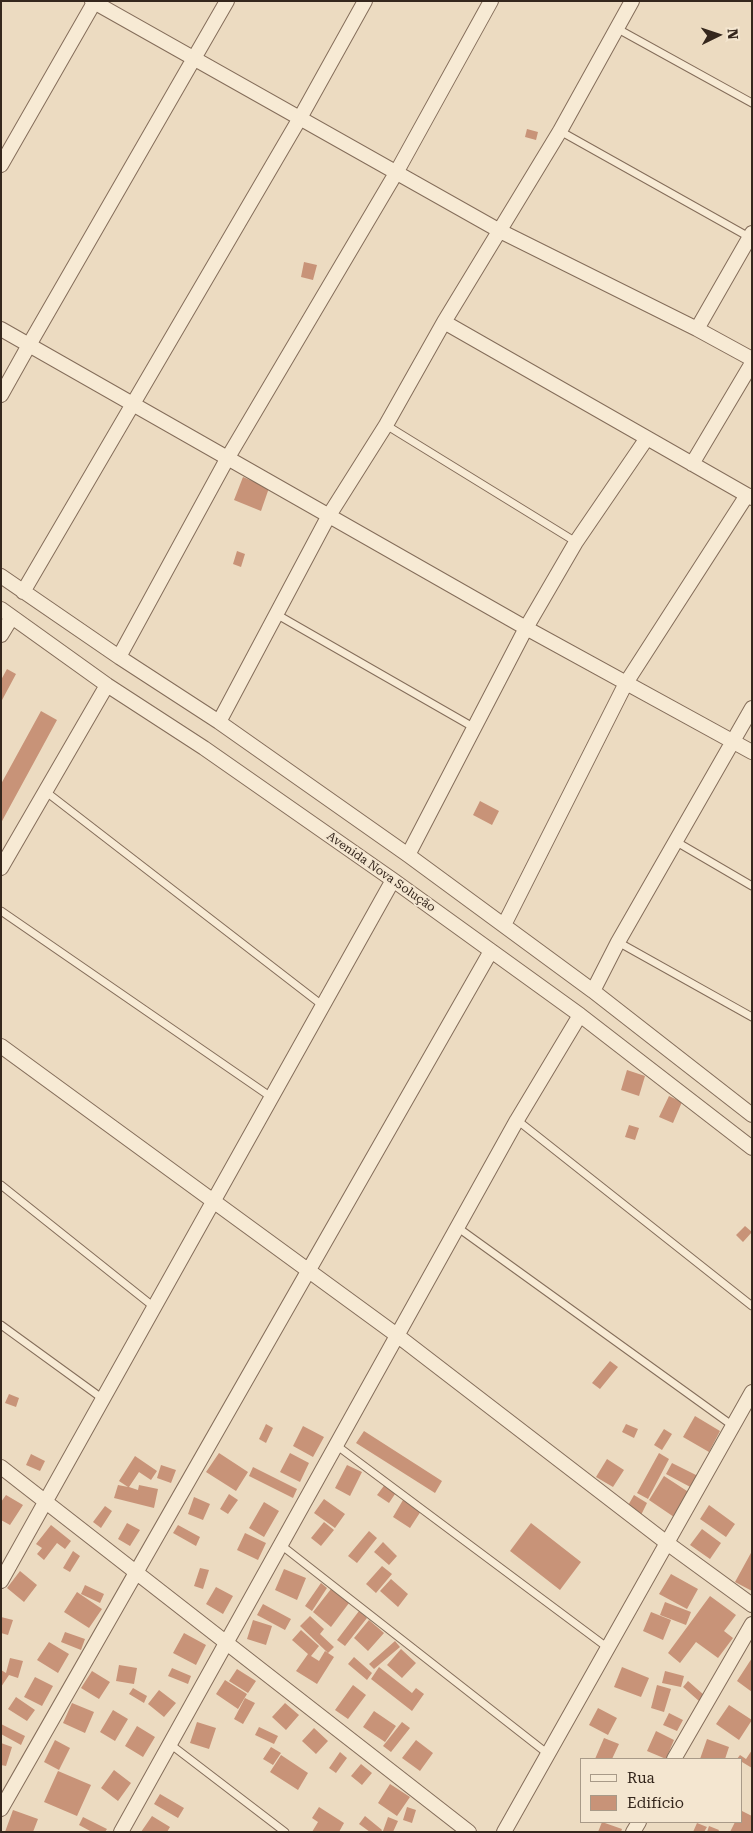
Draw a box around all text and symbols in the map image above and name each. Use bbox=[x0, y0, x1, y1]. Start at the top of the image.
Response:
north arrow bbox=[693, 10, 743, 60]
text: N bbox=[725, 28, 741, 40]
street label: Avenida Nova Solução bbox=[324, 829, 438, 915]
legend bbox=[580, 1758, 743, 1823]
text: Rua bbox=[627, 1769, 655, 1787]
text: Edifício bbox=[627, 1794, 684, 1812]

